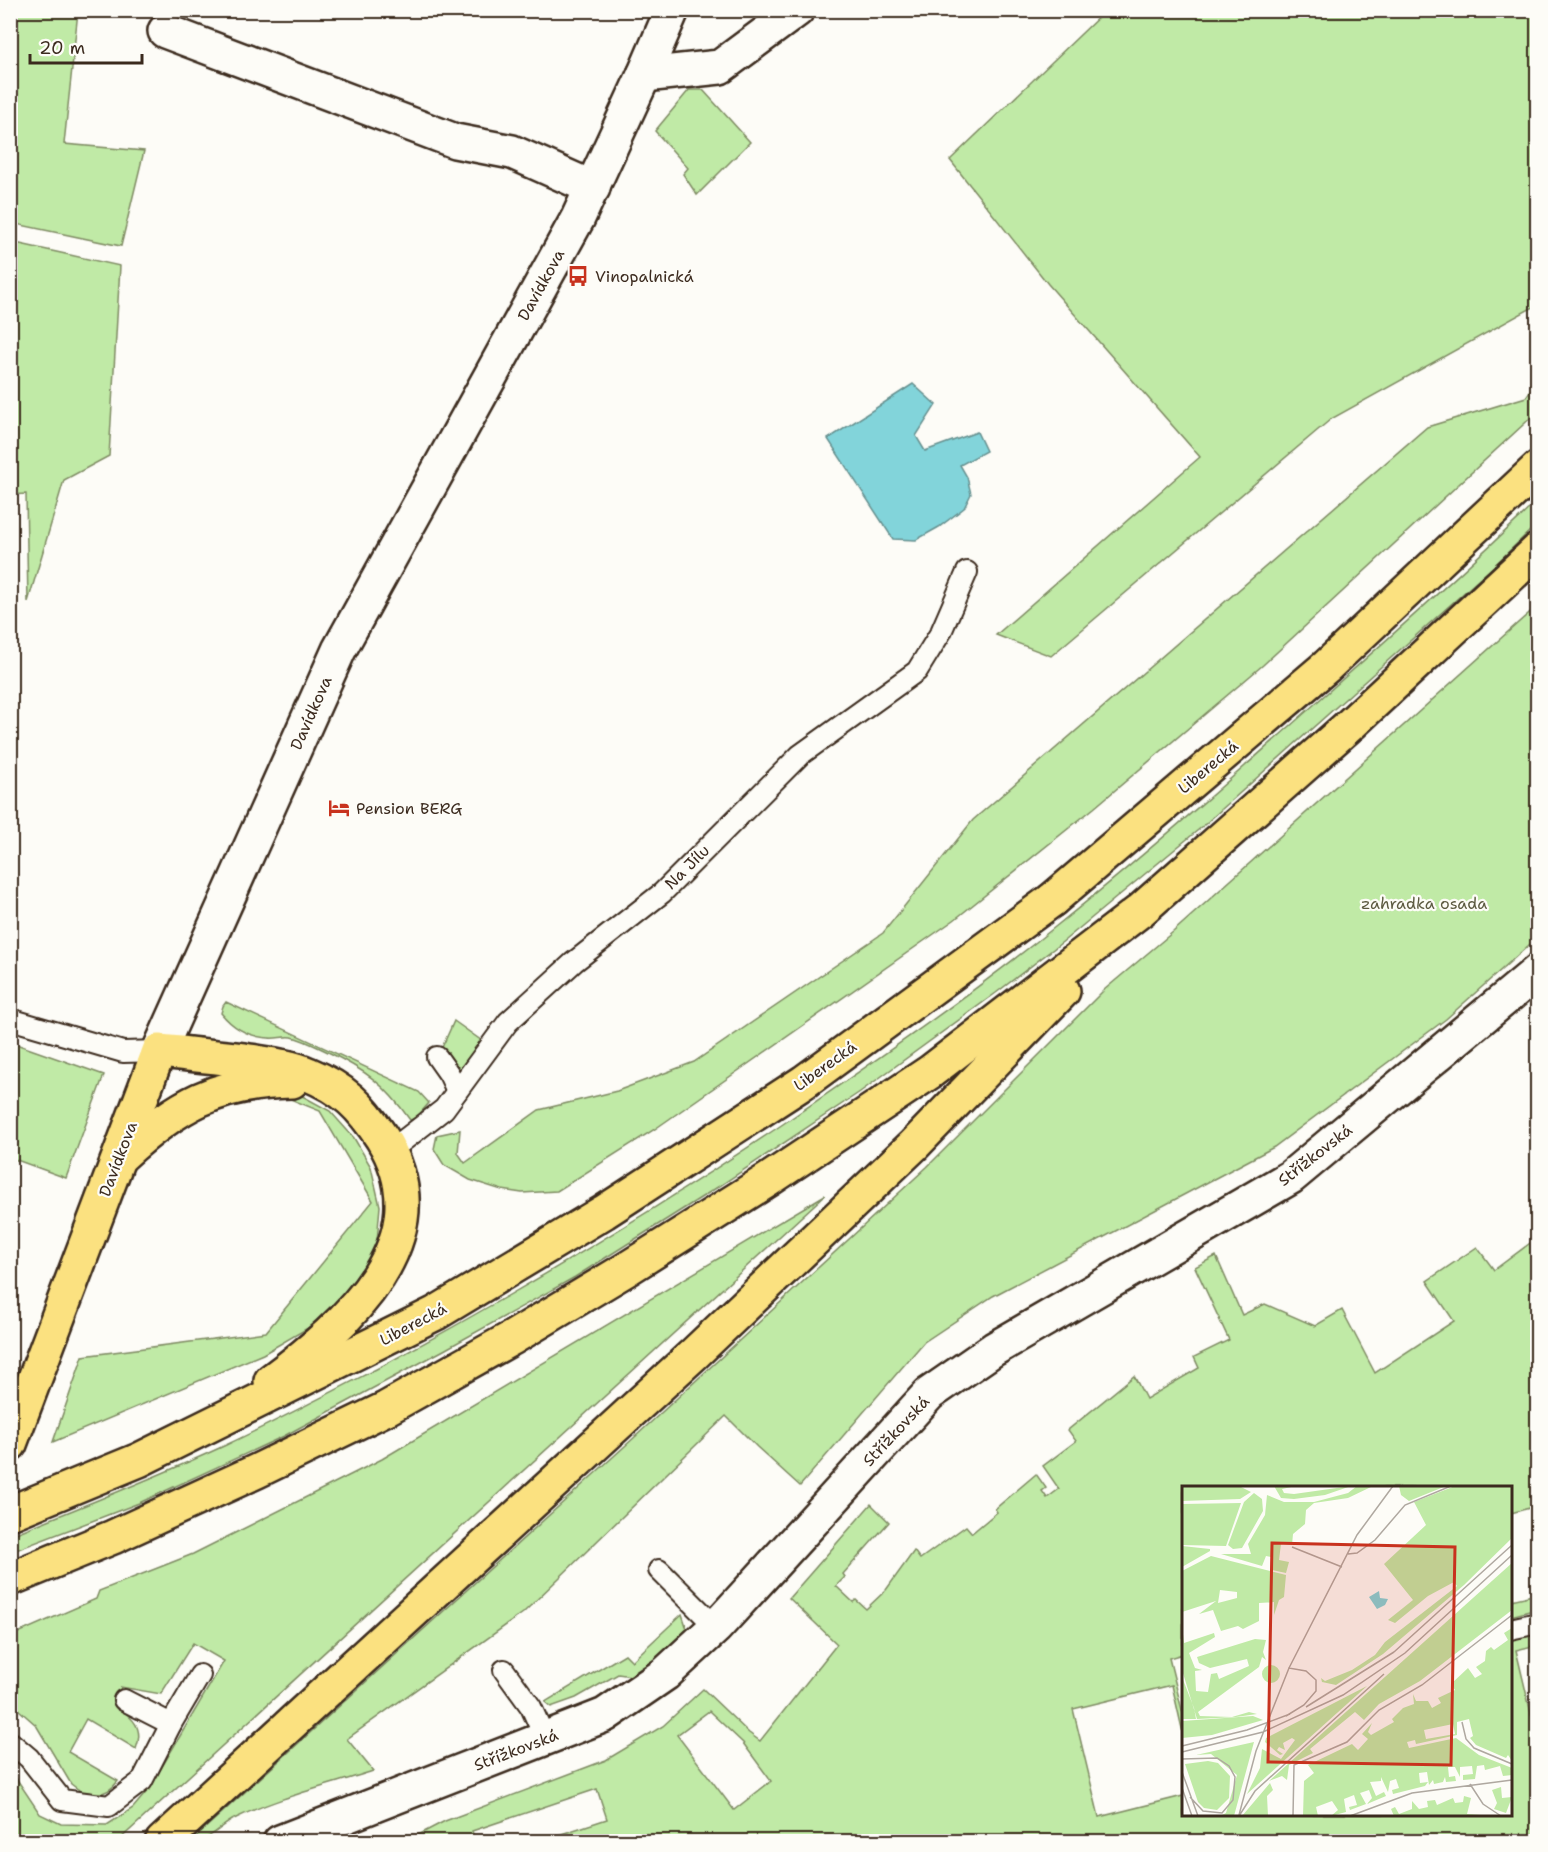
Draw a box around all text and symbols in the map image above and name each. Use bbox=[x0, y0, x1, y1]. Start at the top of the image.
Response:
scale bar bbox=[30, 27, 142, 65]
text: 20 m bbox=[39, 36, 85, 60]
street label: Davídkova bbox=[513, 245, 569, 324]
bus stop icon: Vinopalnická bbox=[566, 264, 590, 288]
place label: Vinopalnická bbox=[595, 266, 694, 287]
street label: Davídkova bbox=[285, 673, 337, 753]
street label: Liberecká bbox=[1173, 736, 1243, 798]
hotel icon: Pension BERG bbox=[327, 796, 351, 820]
place label: Pension BERG bbox=[356, 798, 462, 819]
street label: Na Jílu bbox=[660, 840, 714, 894]
park label: zahradka osada bbox=[1361, 893, 1487, 914]
street label: Liberecká bbox=[789, 1036, 861, 1096]
street label: Davídkova bbox=[94, 1118, 142, 1199]
street label: Střížkovská bbox=[1274, 1119, 1356, 1191]
street label: Liberecká bbox=[376, 1298, 450, 1350]
street label: Střížkovská bbox=[858, 1391, 934, 1471]
inset map bbox=[1182, 1486, 1512, 1816]
street label: Střížkovská bbox=[471, 1724, 561, 1776]

